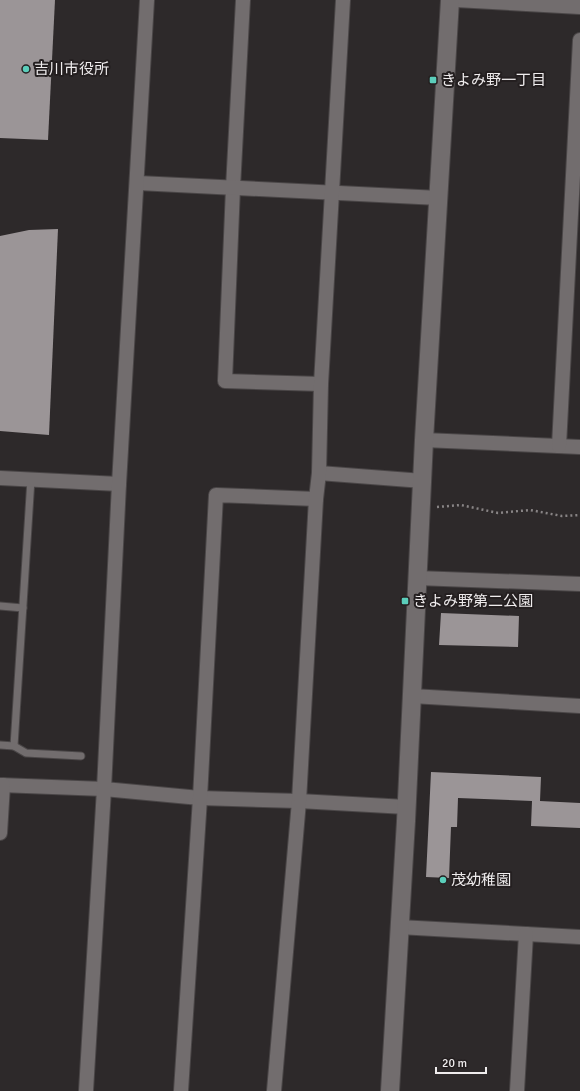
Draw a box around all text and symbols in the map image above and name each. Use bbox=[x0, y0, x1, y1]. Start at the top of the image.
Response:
place label: 吉川市役所 bbox=[34, 60, 109, 78]
marker: 吉川市役所 bbox=[21, 64, 31, 74]
place label: きよみ野一丁目 bbox=[441, 71, 546, 89]
marker: きよみ野一丁目 bbox=[428, 75, 438, 85]
place label: きよみ野第二公園 bbox=[413, 592, 533, 610]
marker: きよみ野第二公園 bbox=[400, 596, 410, 606]
place label: 茂幼稚園 bbox=[451, 871, 511, 889]
marker: 茂幼稚園 bbox=[438, 875, 448, 885]
scale bar bbox=[436, 1049, 486, 1075]
text: 20 m bbox=[442, 1056, 467, 1071]

